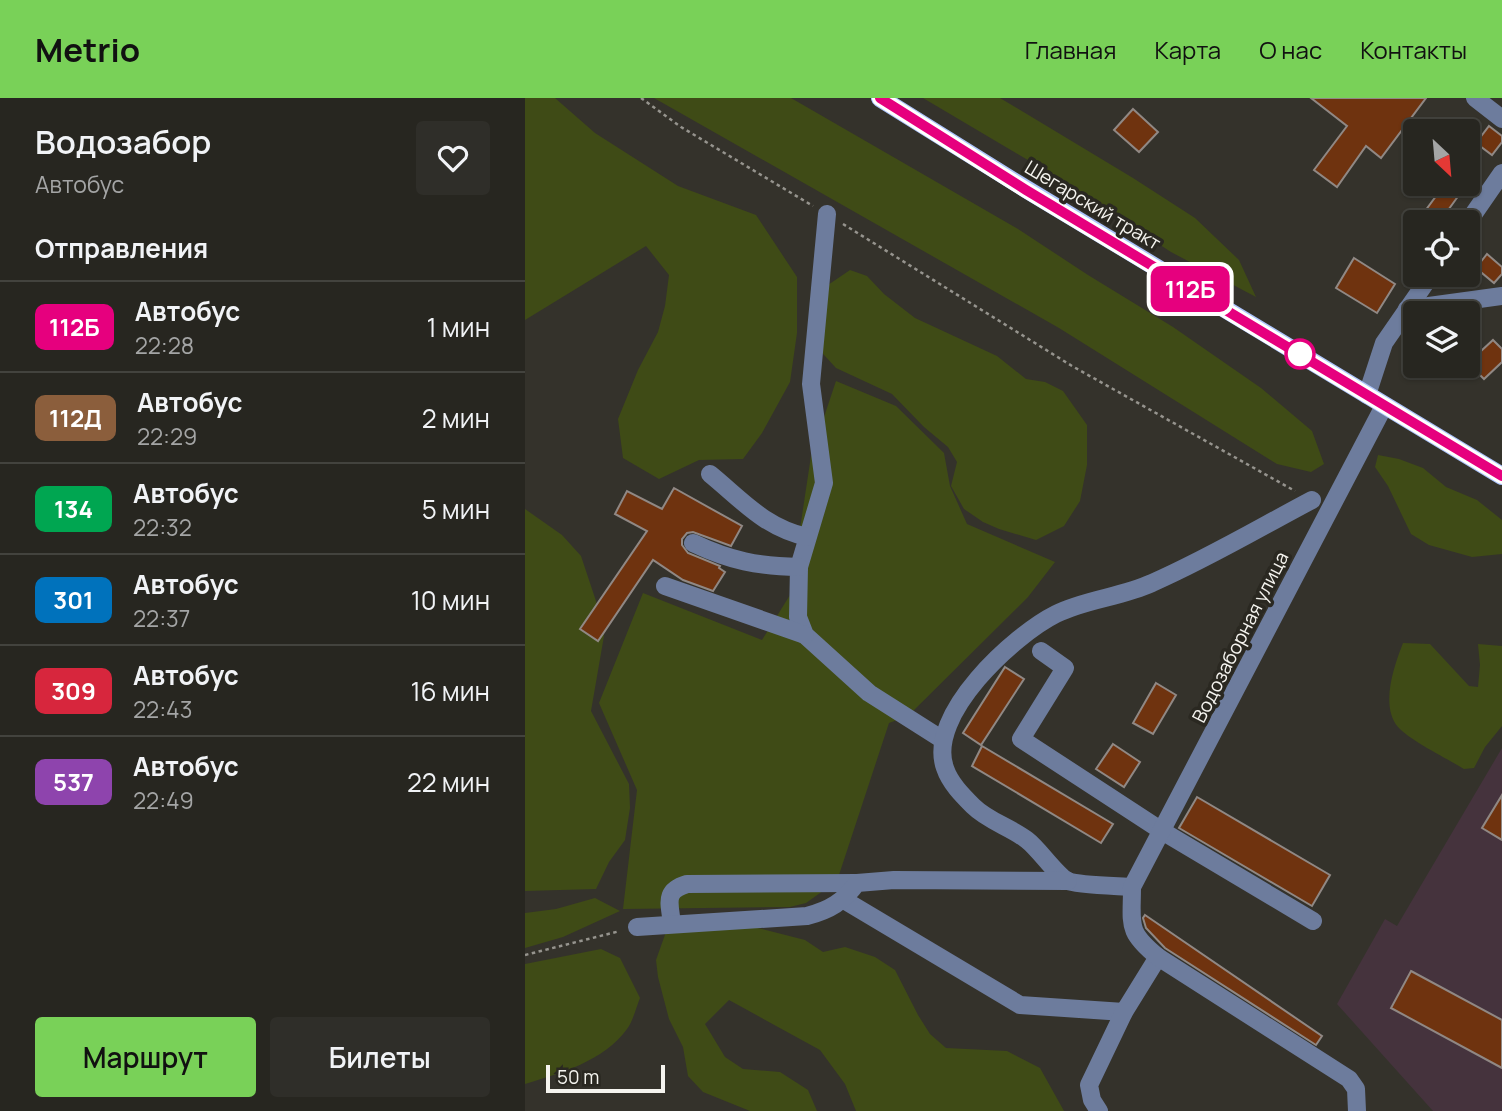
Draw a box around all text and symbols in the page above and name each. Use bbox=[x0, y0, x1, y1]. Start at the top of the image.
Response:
text: Metrio bbox=[35, 27, 140, 72]
text: Главная bbox=[1025, 33, 1116, 66]
text: Карта bbox=[1154, 33, 1221, 66]
text: О нас bbox=[1259, 33, 1322, 66]
text: Контакты bbox=[1360, 33, 1467, 66]
text: Водозабор bbox=[35, 119, 211, 164]
north arrow bbox=[1403, 119, 1481, 196]
map controls bbox=[1403, 119, 1480, 378]
button: heart bbox=[416, 121, 490, 195]
street label: Шегарский тракт bbox=[1020, 154, 1166, 256]
text: Автобус bbox=[35, 168, 124, 200]
button: locate bbox=[1403, 210, 1480, 287]
text: Отправления bbox=[35, 230, 208, 266]
line badge: 112Б bbox=[1141, 266, 1239, 312]
text: 112Б bbox=[1165, 272, 1215, 305]
text: Автобус bbox=[135, 293, 240, 329]
button: layers bbox=[1403, 301, 1480, 378]
text: 1 мин bbox=[427, 309, 490, 345]
text: 112Б bbox=[49, 310, 100, 343]
text: 22:28 bbox=[135, 329, 194, 361]
unlabelled marker bbox=[1285, 339, 1315, 369]
text: Автобус bbox=[137, 384, 243, 420]
text: 2 мин bbox=[422, 400, 490, 436]
text: 112Д bbox=[49, 401, 102, 434]
text: 22:29 bbox=[137, 420, 197, 452]
text: Автобус bbox=[133, 475, 239, 511]
text: 5 мин bbox=[422, 491, 490, 527]
text: 134 bbox=[54, 492, 93, 525]
text: 22:32 bbox=[133, 511, 192, 543]
street label: Водозаборная улица bbox=[1186, 547, 1294, 727]
text: Автобус bbox=[133, 566, 239, 602]
text: 10 мин bbox=[411, 582, 490, 618]
text: 301 bbox=[53, 583, 94, 616]
text: 22:37 bbox=[133, 602, 190, 634]
text: Автобус bbox=[133, 657, 239, 693]
text: 16 мин bbox=[410, 673, 490, 709]
text: 309 bbox=[51, 674, 96, 707]
text: 22:43 bbox=[133, 693, 192, 725]
text: Автобус bbox=[133, 748, 239, 784]
text: 22 мин bbox=[407, 764, 490, 800]
text: 537 bbox=[53, 765, 94, 798]
text: 22:49 bbox=[133, 784, 194, 816]
button: Маршрут bbox=[35, 1017, 256, 1097]
button: Билеты bbox=[270, 1017, 490, 1097]
scale bar bbox=[546, 1062, 665, 1094]
text: 50 m bbox=[557, 1064, 599, 1090]

